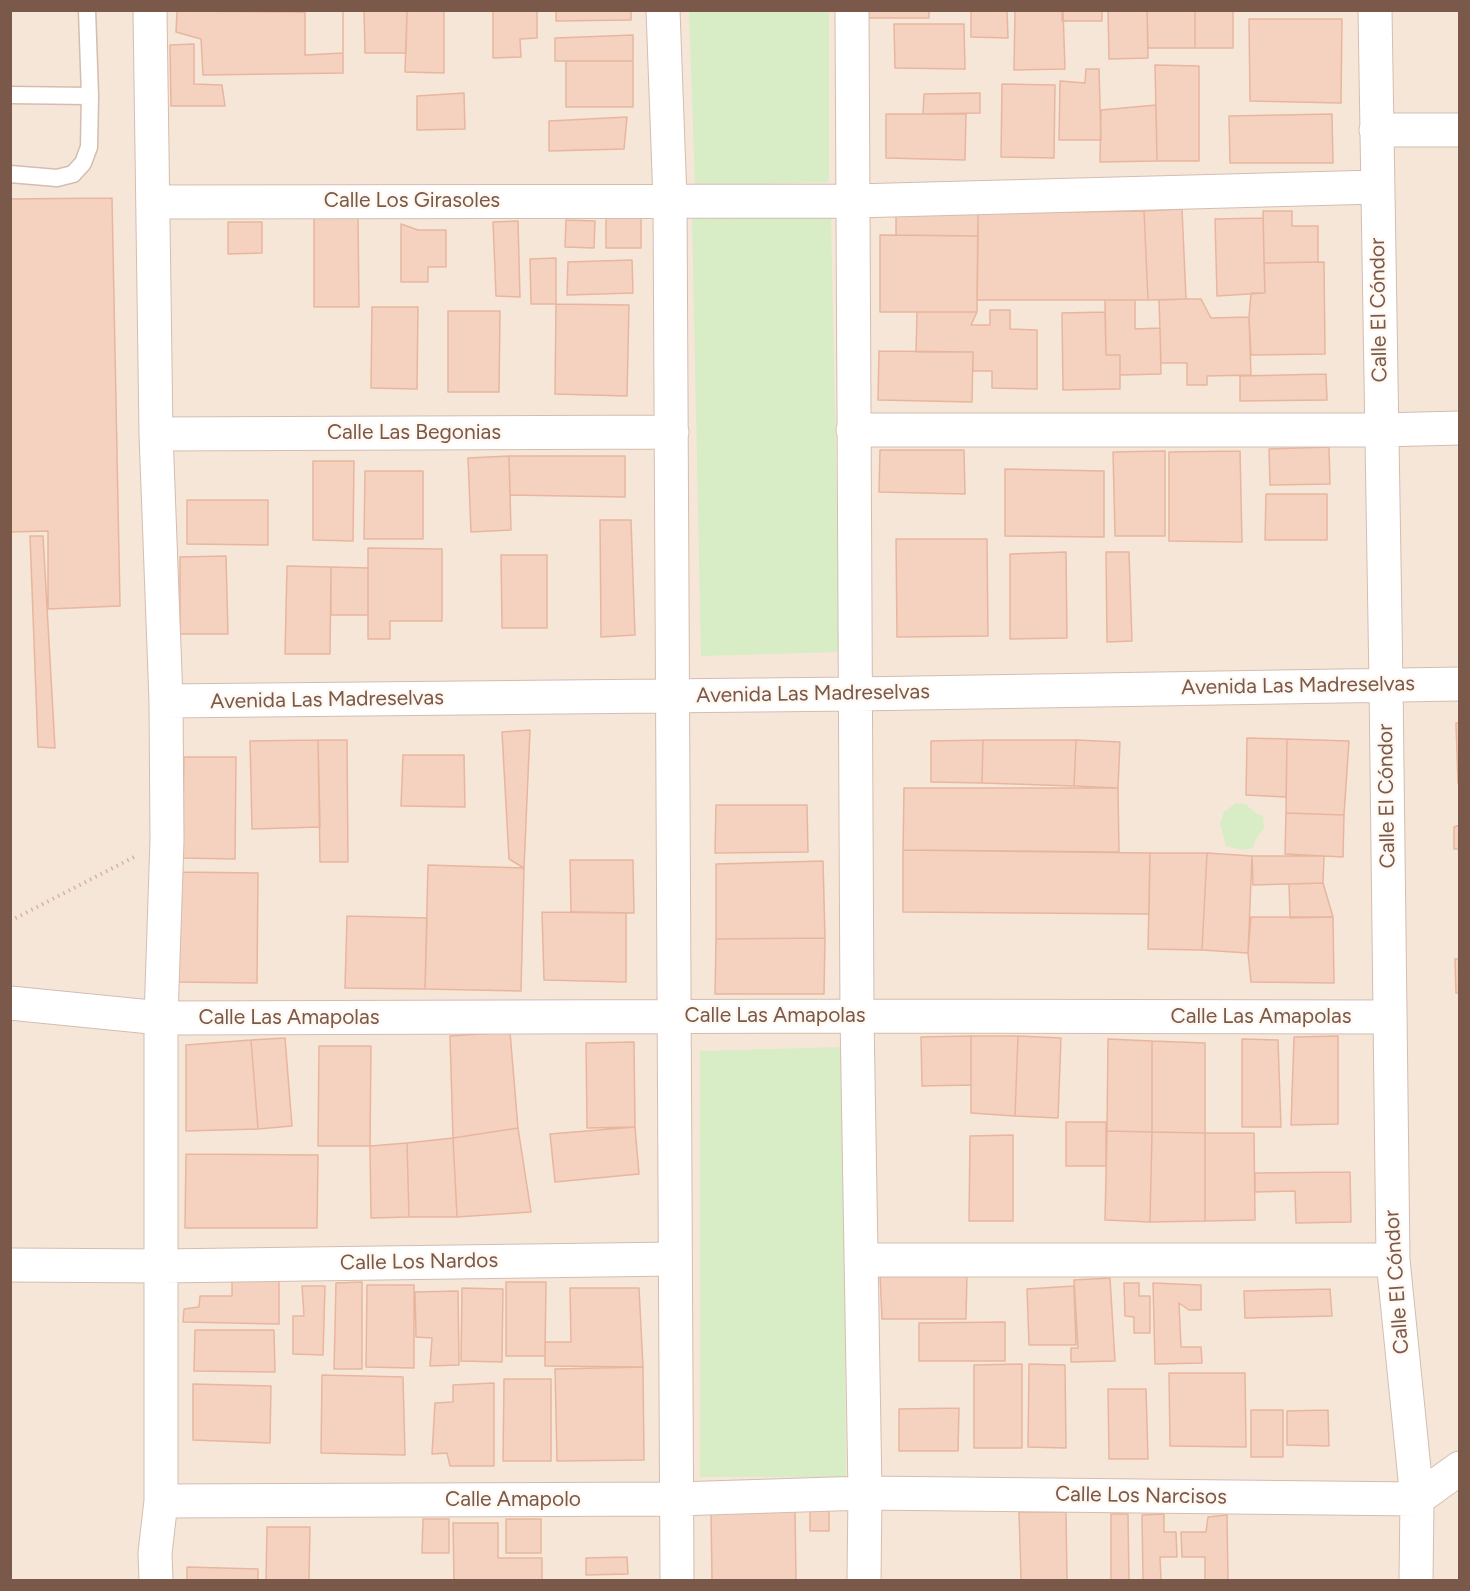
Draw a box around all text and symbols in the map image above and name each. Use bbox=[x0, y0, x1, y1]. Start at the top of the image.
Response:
street label: Calle Los Girasoles bbox=[324, 188, 500, 214]
street label: Calle El Cóndor bbox=[1365, 237, 1393, 383]
street label: Calle Las Begonias bbox=[327, 420, 501, 446]
street label: Avenida Las Madreselvas bbox=[1181, 671, 1415, 701]
street label: Avenida Las Madreselvas bbox=[696, 679, 930, 709]
street label: Avenida Las Madreselvas bbox=[210, 685, 444, 715]
street label: Calle El Cóndor bbox=[1373, 723, 1401, 869]
street label: Calle Las Amapolas bbox=[685, 1003, 865, 1029]
street label: Calle Las Amapolas bbox=[1171, 1004, 1351, 1030]
street label: Calle Las Amapolas bbox=[199, 1005, 379, 1031]
street label: Calle El Cóndor bbox=[1379, 1209, 1415, 1355]
street label: Calle Los Nardos bbox=[340, 1248, 498, 1276]
street label: Calle Los Narcisos bbox=[1055, 1482, 1227, 1510]
street label: Calle Amapolo bbox=[445, 1487, 581, 1513]

